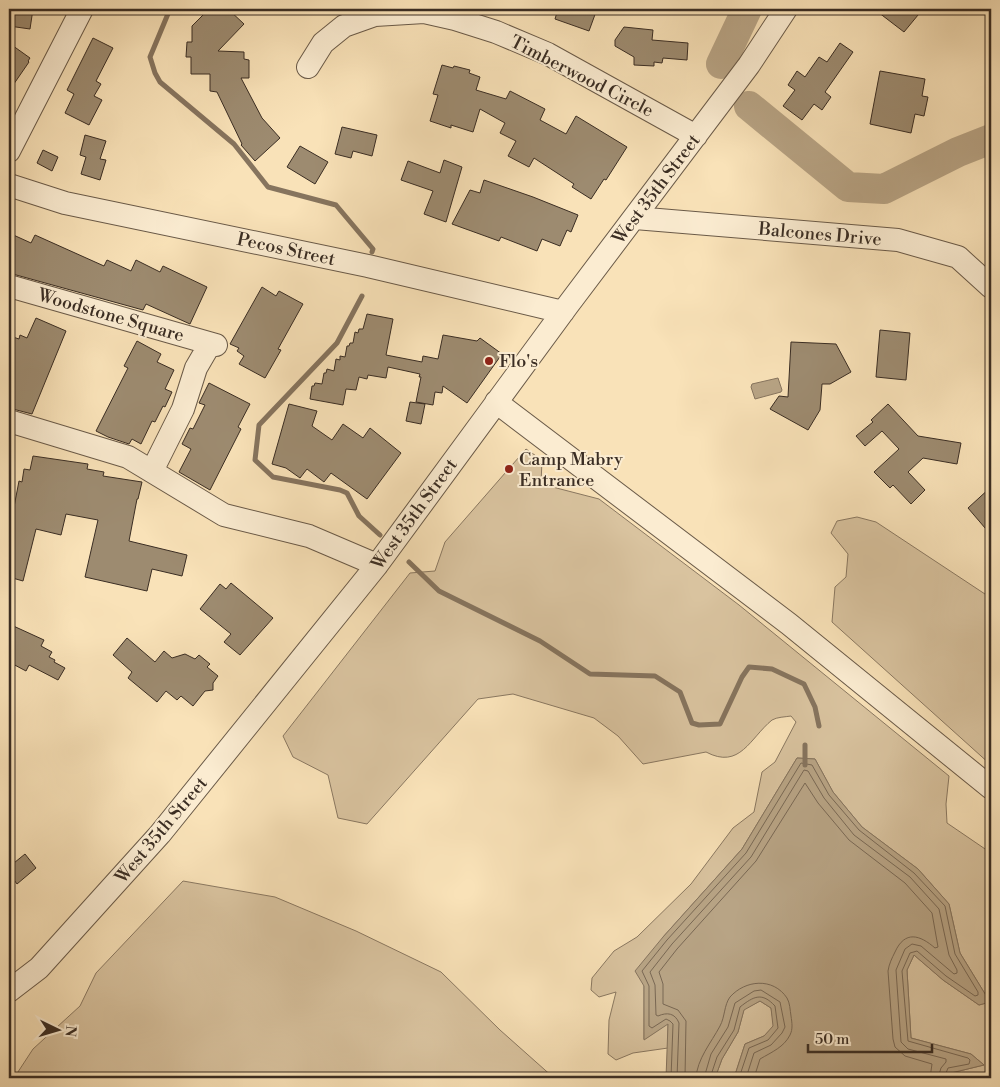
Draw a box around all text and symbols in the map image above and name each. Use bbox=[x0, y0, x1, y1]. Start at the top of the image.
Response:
street label: Timberwood Circle bbox=[506, 30, 657, 122]
street label: West 35th Street bbox=[607, 129, 706, 250]
street label: Balcones Drive bbox=[756, 218, 882, 251]
street label: Pecos Street bbox=[235, 228, 338, 271]
street label: Woodstone Square bbox=[34, 283, 187, 347]
place label: Flo's bbox=[499, 350, 538, 373]
marker: Flo's bbox=[483, 355, 495, 367]
place label: Camp Mabry Entrance bbox=[519, 448, 623, 492]
street label: West 35th Street bbox=[366, 454, 463, 575]
marker: Camp Mabry Entrance bbox=[503, 463, 515, 475]
street label: West 35th Street bbox=[109, 772, 213, 889]
north arrow bbox=[32, 1004, 82, 1054]
scale bar bbox=[808, 1022, 931, 1054]
text: N bbox=[61, 1025, 79, 1037]
text: 50 m bbox=[815, 1030, 849, 1049]

